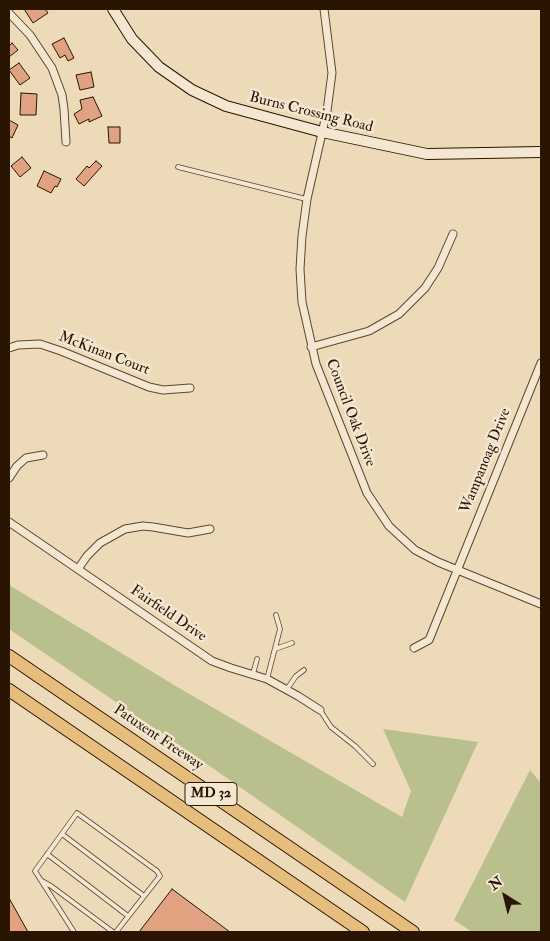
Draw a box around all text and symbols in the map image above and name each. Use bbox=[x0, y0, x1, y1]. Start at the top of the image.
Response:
street label: Burns Crossing Road bbox=[247, 89, 375, 137]
street label: McKinan Court bbox=[56, 328, 152, 380]
street label: Council Oak Drive bbox=[321, 357, 379, 469]
street label: Wampanoag Drive bbox=[457, 406, 515, 516]
street label: Fairfield Drive bbox=[127, 582, 209, 646]
street label: Patuxent Freeway bbox=[110, 701, 206, 775]
road number: MD 32 bbox=[185, 782, 237, 806]
north arrow bbox=[480, 871, 530, 921]
text: N bbox=[486, 873, 506, 894]

